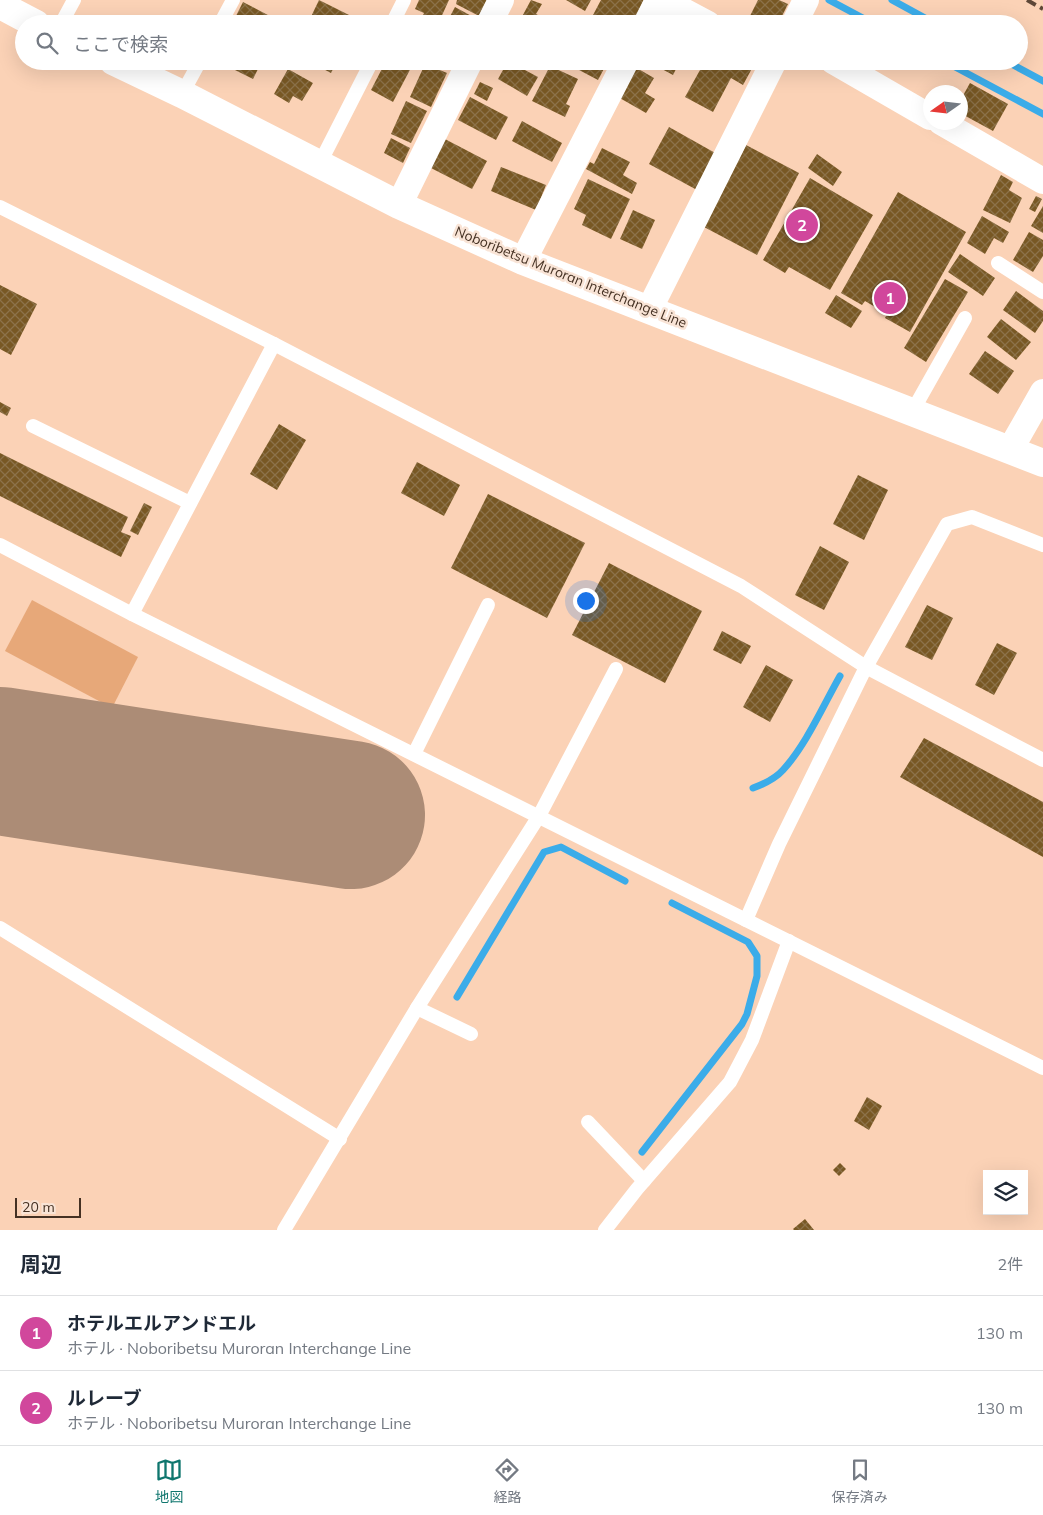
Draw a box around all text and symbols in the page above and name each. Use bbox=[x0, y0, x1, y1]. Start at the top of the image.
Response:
search box bbox=[15, 15, 1028, 70]
icon: search bbox=[33, 29, 61, 57]
text: ここで検索 bbox=[73, 32, 168, 56]
north arrow bbox=[923, 85, 968, 130]
pin: 2 bbox=[786, 206, 818, 244]
street label: Noboribetsu Muroran Interchange Line bbox=[452, 222, 690, 332]
pin: 1 bbox=[874, 279, 906, 317]
your location bbox=[573, 588, 599, 614]
map controls bbox=[983, 1170, 1028, 1215]
button: layers bbox=[983, 1170, 1028, 1215]
scale bar bbox=[15, 1195, 81, 1218]
text: 20 m bbox=[22, 1198, 55, 1216]
text: 周辺 bbox=[20, 1251, 62, 1277]
text: 2件 bbox=[997, 1254, 1023, 1274]
text: ホテルエルアンドエル bbox=[67, 1311, 256, 1335]
text: 1 bbox=[31, 1323, 41, 1343]
text: 130 m bbox=[976, 1323, 1023, 1343]
text: ホテル · Noboribetsu Muroran Interchange Line bbox=[67, 1338, 411, 1358]
text: ルレーブ bbox=[67, 1386, 142, 1410]
text: 2 bbox=[31, 1398, 41, 1418]
text: 130 m bbox=[976, 1398, 1023, 1418]
text: ホテル · Noboribetsu Muroran Interchange Line bbox=[67, 1413, 411, 1433]
tab: 地図 bbox=[155, 1456, 183, 1506]
tab: 経路 bbox=[493, 1456, 521, 1506]
tab: 保存済み bbox=[832, 1456, 888, 1506]

